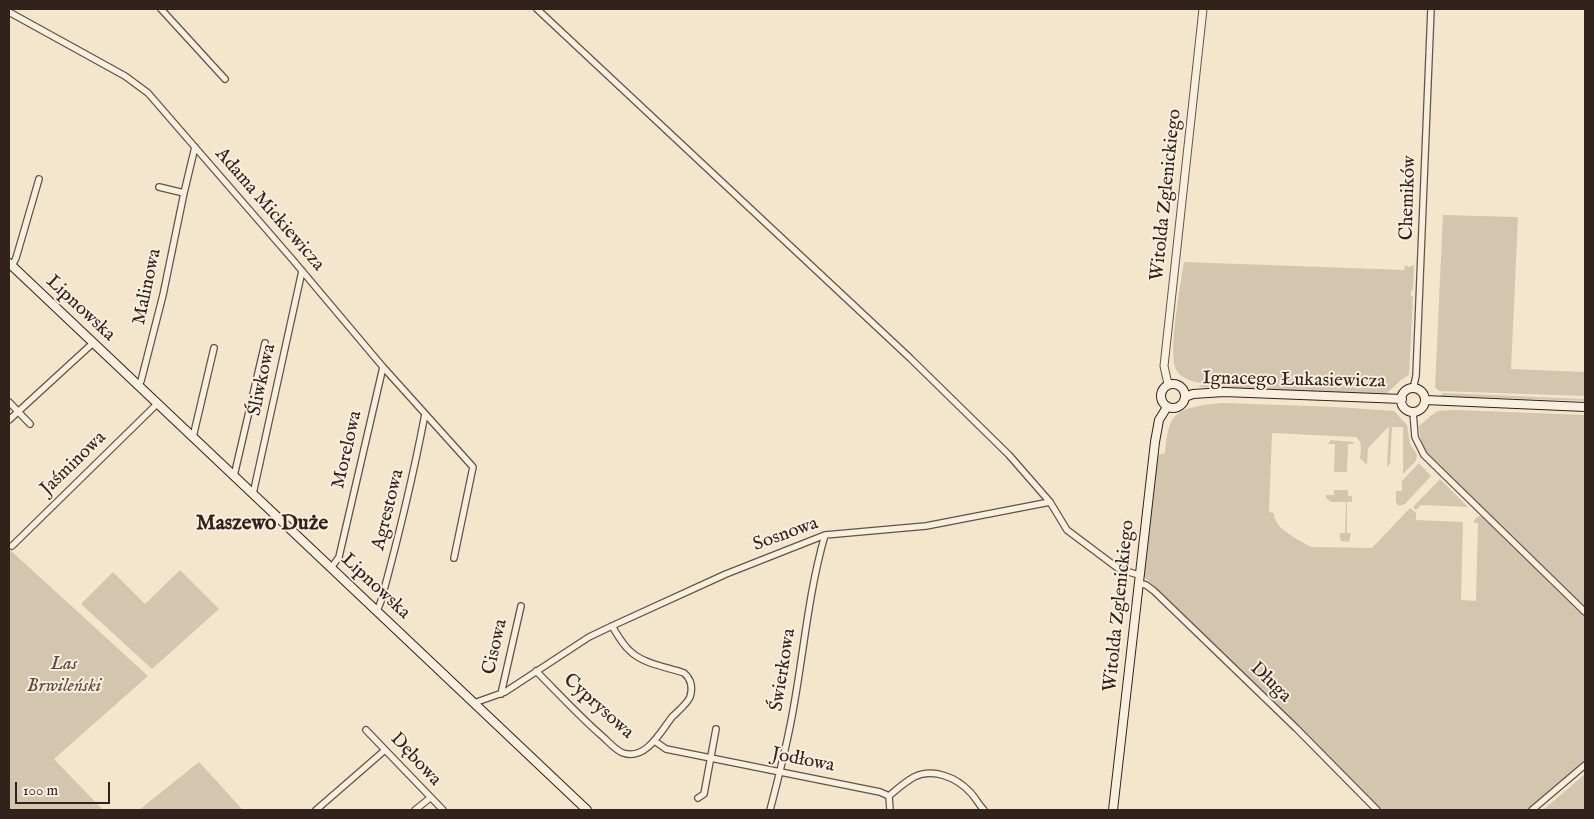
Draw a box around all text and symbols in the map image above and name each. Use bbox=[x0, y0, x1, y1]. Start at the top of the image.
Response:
street label: Witolda Zglenickiego bbox=[1147, 108, 1187, 282]
street label: Adama Mickiewicza bbox=[209, 144, 329, 276]
street label: Chemików bbox=[1396, 155, 1422, 241]
street label: Malinowa bbox=[129, 247, 167, 327]
street label: Lipnowska bbox=[41, 271, 119, 347]
street label: Śliwkowa bbox=[244, 342, 282, 418]
street label: Ignacego Łukasiewicza bbox=[1202, 368, 1386, 394]
street label: Morelowa bbox=[328, 409, 368, 491]
street label: Jaśminowa bbox=[36, 427, 112, 501]
street label: Agrestowa bbox=[368, 467, 410, 553]
district label: Maszewo Duże bbox=[196, 512, 328, 538]
street label: Sosnowa bbox=[750, 513, 822, 557]
street label: Witolda Zglenickiego bbox=[1100, 519, 1140, 693]
street label: Lipnowska bbox=[336, 549, 414, 625]
street label: Cisowa bbox=[479, 617, 513, 677]
street label: Świerkowa bbox=[766, 627, 802, 713]
park label: Las Brwileński bbox=[27, 654, 101, 698]
street label: Długa bbox=[1245, 658, 1295, 708]
street label: Cyprysowa bbox=[558, 669, 638, 745]
street label: Dębowa bbox=[385, 729, 445, 791]
street label: Jodłowa bbox=[770, 744, 836, 778]
scale bar bbox=[18, 772, 112, 804]
text: 100 m bbox=[23, 781, 58, 800]

